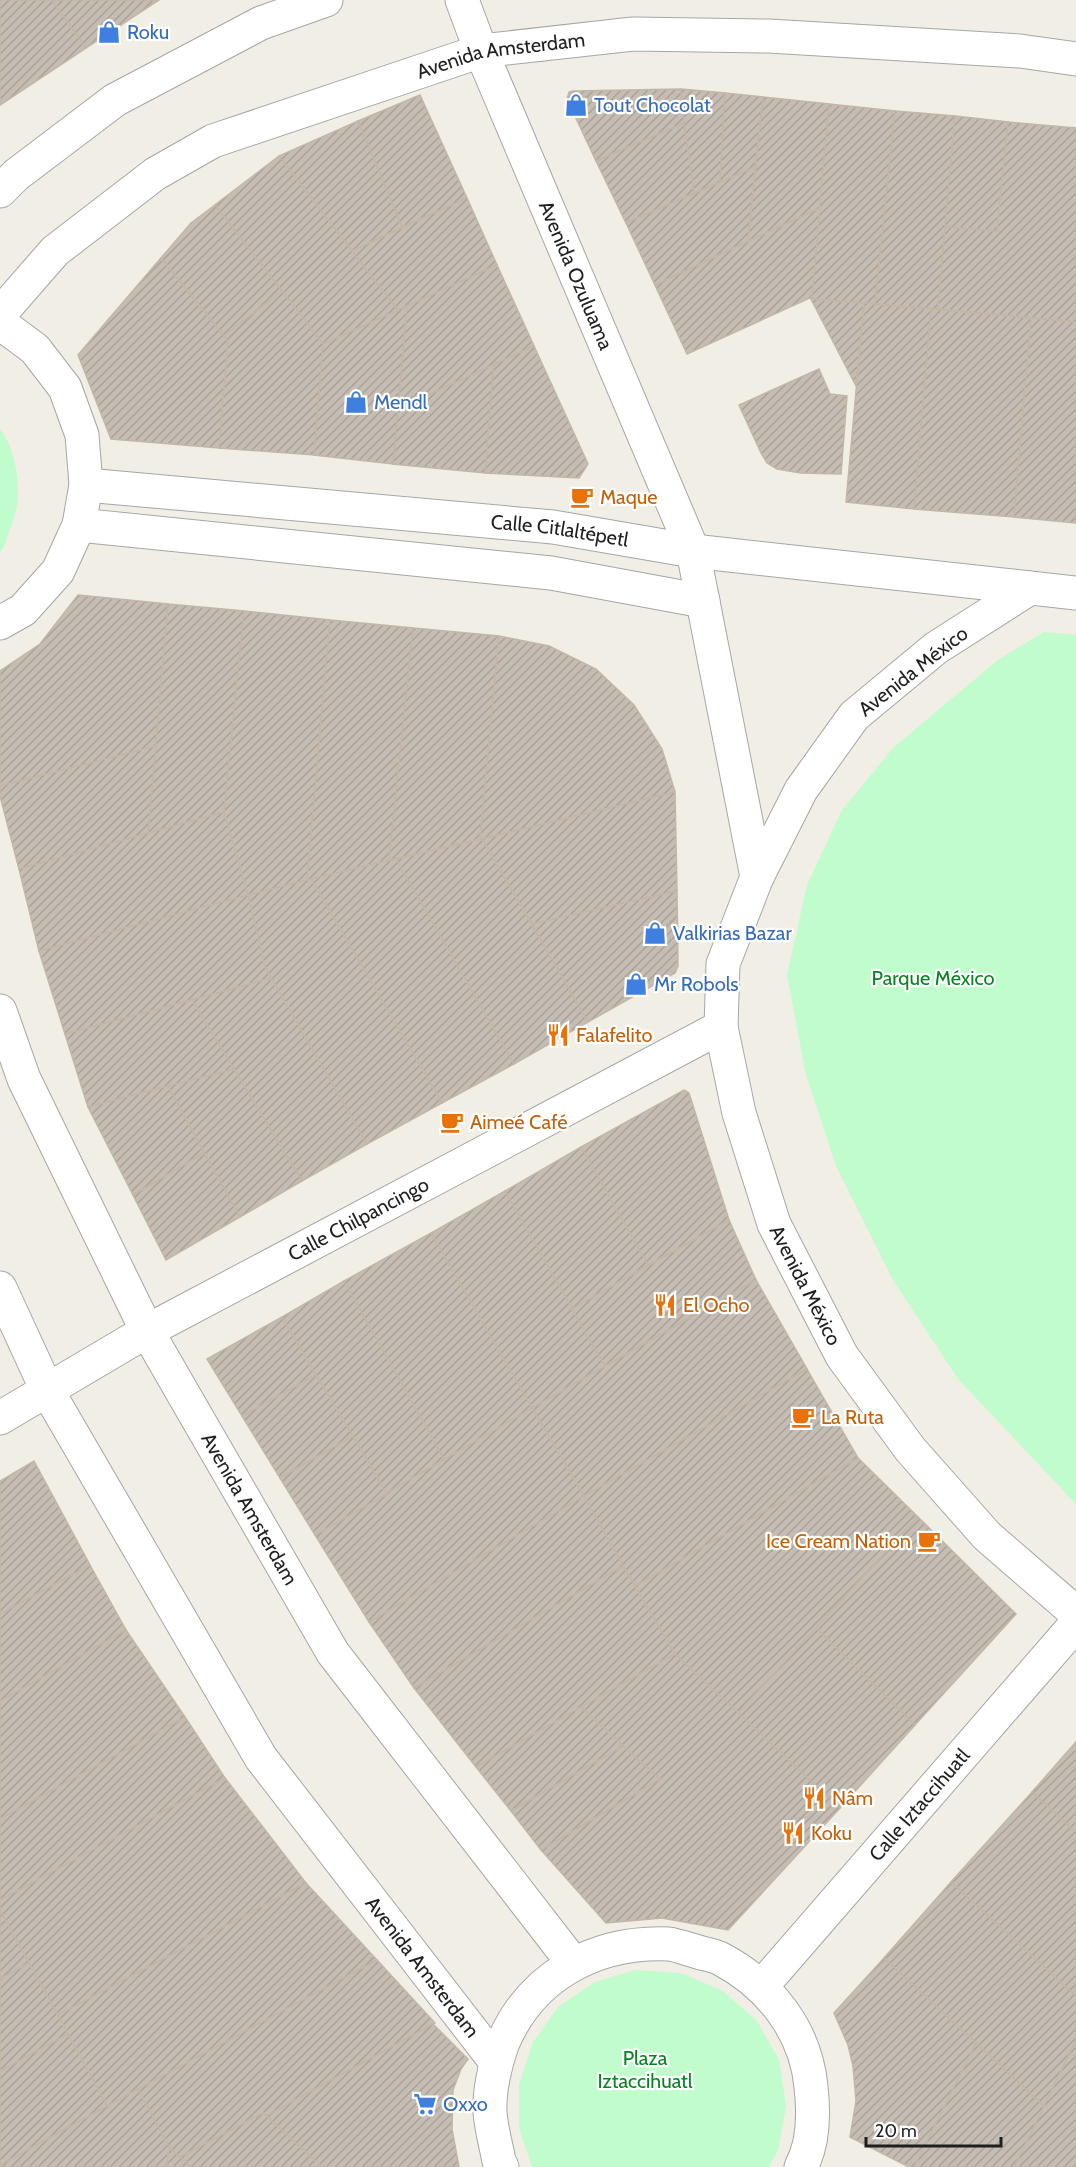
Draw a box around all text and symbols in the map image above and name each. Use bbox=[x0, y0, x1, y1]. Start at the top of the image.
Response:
shop icon: Roku bbox=[96, 19, 122, 45]
place label: Roku bbox=[127, 20, 169, 44]
street label: Avenida Amsterdam bbox=[414, 27, 586, 84]
shop icon: Tout Chocolat bbox=[563, 92, 589, 118]
place label: Tout Chocolat bbox=[594, 93, 711, 117]
street label: Avenida Ozuluama bbox=[534, 197, 618, 354]
shop icon: Mendl bbox=[343, 389, 369, 415]
place label: Mendl bbox=[374, 390, 428, 414]
cafe icon: Maque bbox=[569, 484, 595, 510]
place label: Maque bbox=[600, 485, 658, 509]
street label: Calle Citlaltépetl bbox=[490, 509, 631, 552]
street label: Avenida México bbox=[854, 621, 972, 721]
shop icon: Valkirias Bazar bbox=[642, 920, 668, 946]
place label: Valkirias Bazar bbox=[673, 921, 792, 945]
park label: Parque México bbox=[872, 966, 994, 990]
shop icon: Mr Robols bbox=[623, 971, 649, 997]
place label: Mr Robols bbox=[654, 972, 739, 996]
restaurant icon: Falafelito bbox=[545, 1022, 571, 1048]
place label: Falafelito bbox=[576, 1023, 652, 1047]
cafe icon: Aimeé Café bbox=[439, 1109, 465, 1135]
place label: Aimeé Café bbox=[470, 1110, 568, 1134]
street label: Calle Chilpancingo bbox=[284, 1172, 433, 1266]
street label: Avenida México bbox=[765, 1221, 846, 1349]
restaurant icon: El Ocho bbox=[652, 1292, 678, 1318]
place label: El Ocho bbox=[683, 1293, 750, 1317]
cafe icon: La Ruta bbox=[790, 1404, 816, 1430]
place label: La Ruta bbox=[821, 1405, 884, 1429]
street label: Avenida Amsterdam bbox=[196, 1429, 303, 1589]
cafe icon: Ice Cream Nation bbox=[916, 1528, 942, 1554]
place label: Ice Cream Nation bbox=[766, 1529, 911, 1553]
street label: Calle Iztaccihuatl bbox=[864, 1743, 975, 1866]
restaurant icon: Nâm bbox=[801, 1785, 827, 1811]
place label: Nâm bbox=[832, 1786, 873, 1810]
restaurant icon: Koku bbox=[780, 1820, 806, 1846]
place label: Koku bbox=[811, 1821, 852, 1845]
street label: Avenida Amsterdam bbox=[360, 1892, 484, 2042]
park label: Plaza Iztaccihuatl bbox=[597, 2046, 693, 2093]
supermarket icon: Oxxo bbox=[412, 2091, 438, 2117]
place label: Oxxo bbox=[443, 2092, 488, 2116]
scale bar bbox=[866, 2110, 1001, 2148]
text: 20 m bbox=[875, 2120, 917, 2142]

